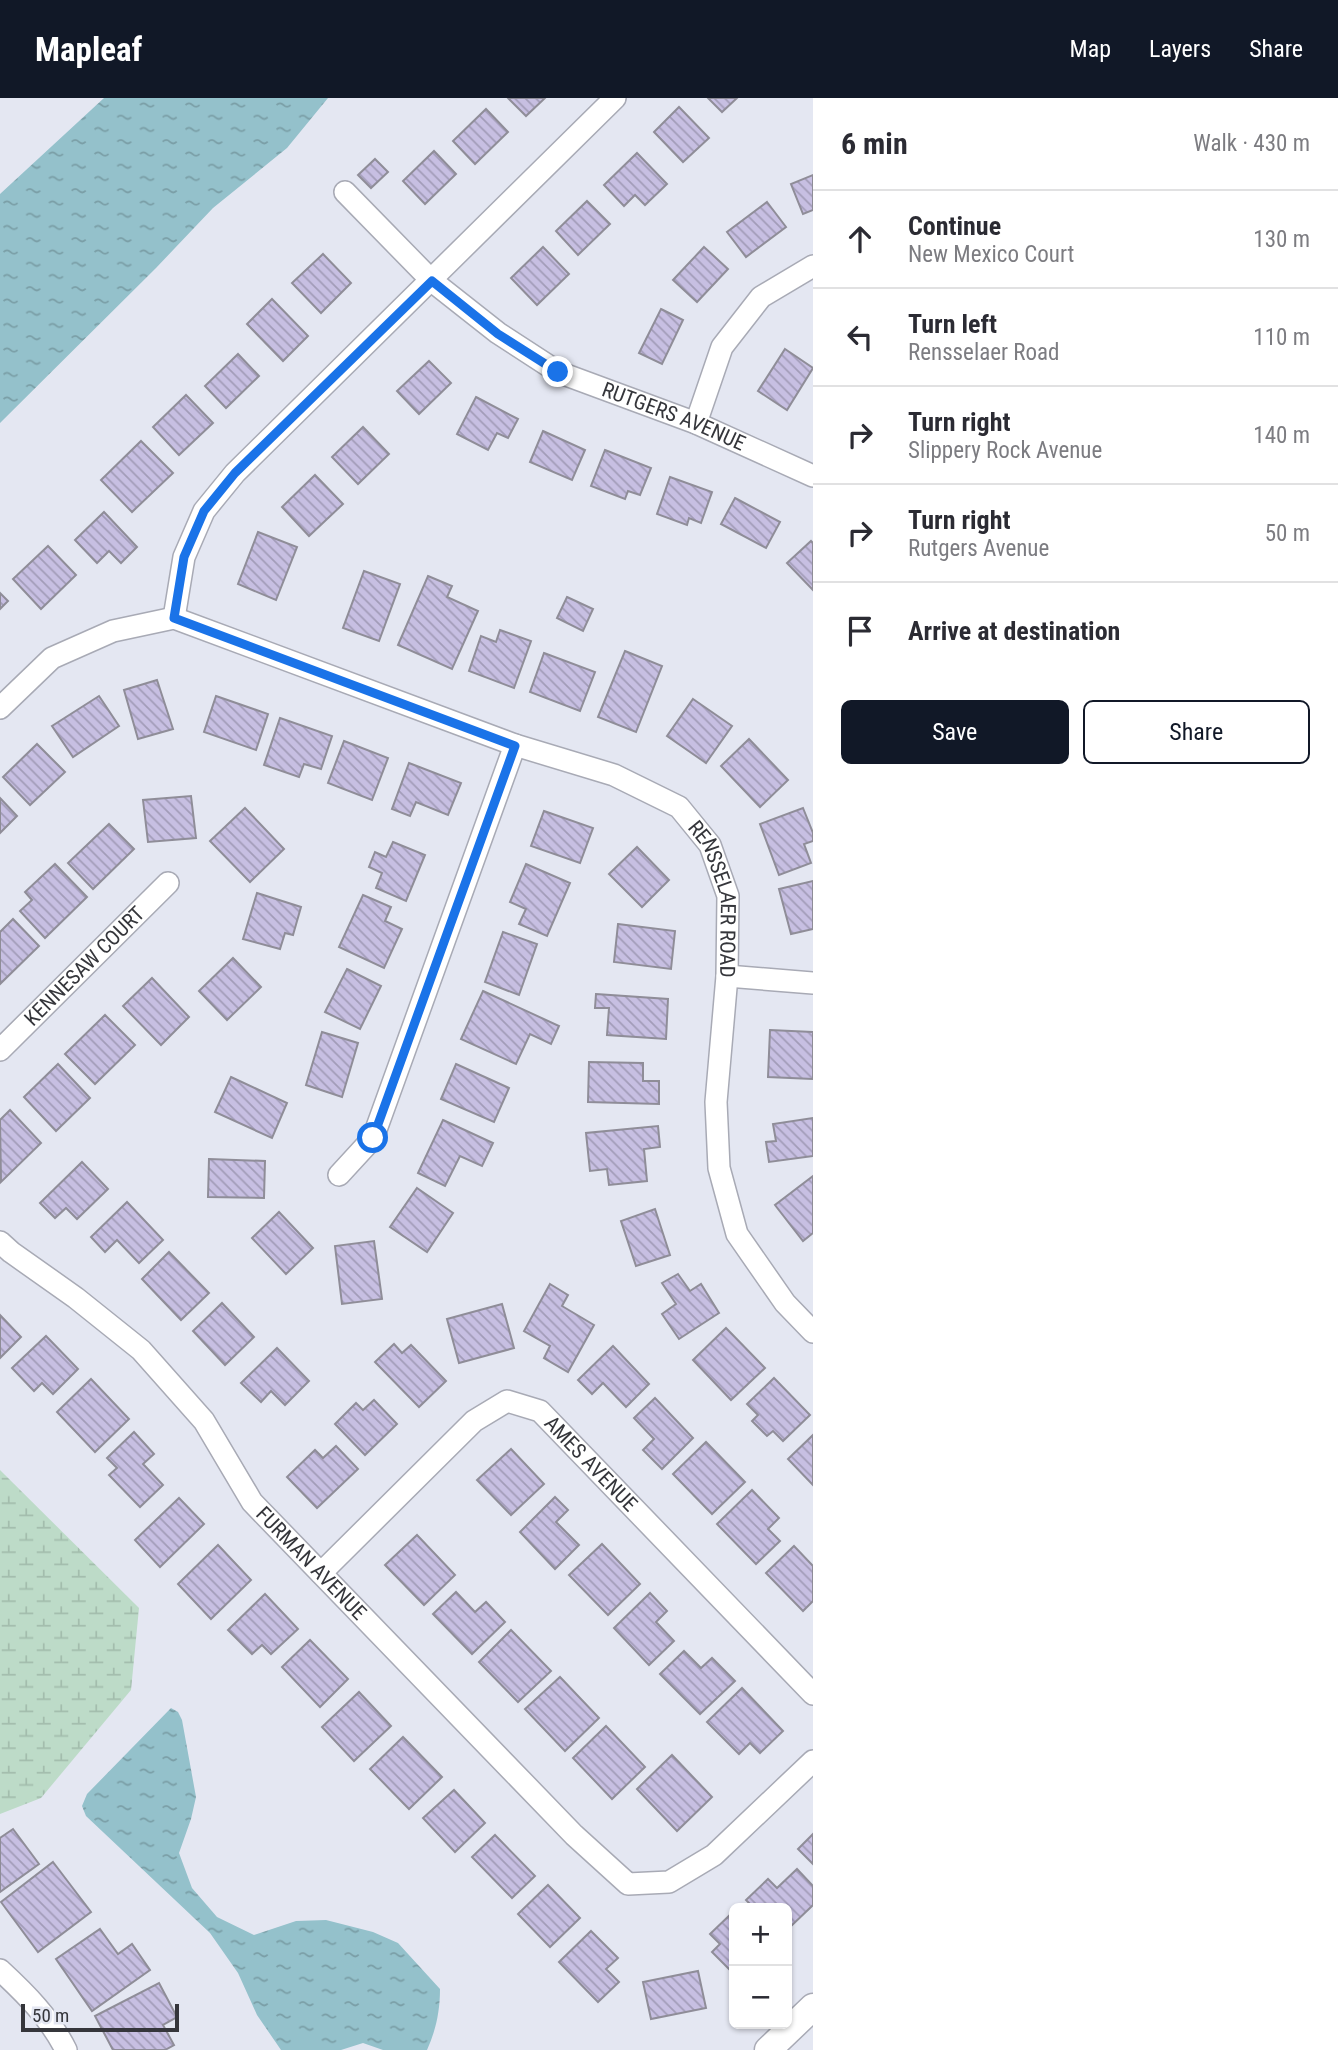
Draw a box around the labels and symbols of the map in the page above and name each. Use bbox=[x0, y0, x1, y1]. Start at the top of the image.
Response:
route end bbox=[542, 356, 573, 387]
street label: RUTGERS AVENUE bbox=[599, 377, 749, 456]
street label: RENSSELAER ROAD bbox=[683, 816, 740, 978]
street label: KENNESAW COURT bbox=[20, 901, 149, 1031]
route start bbox=[357, 1122, 388, 1153]
street label: AMES AVENUE bbox=[540, 1411, 642, 1516]
street label: FURMAN AVENUE bbox=[251, 1502, 371, 1625]
scale bar bbox=[21, 2001, 178, 2033]

